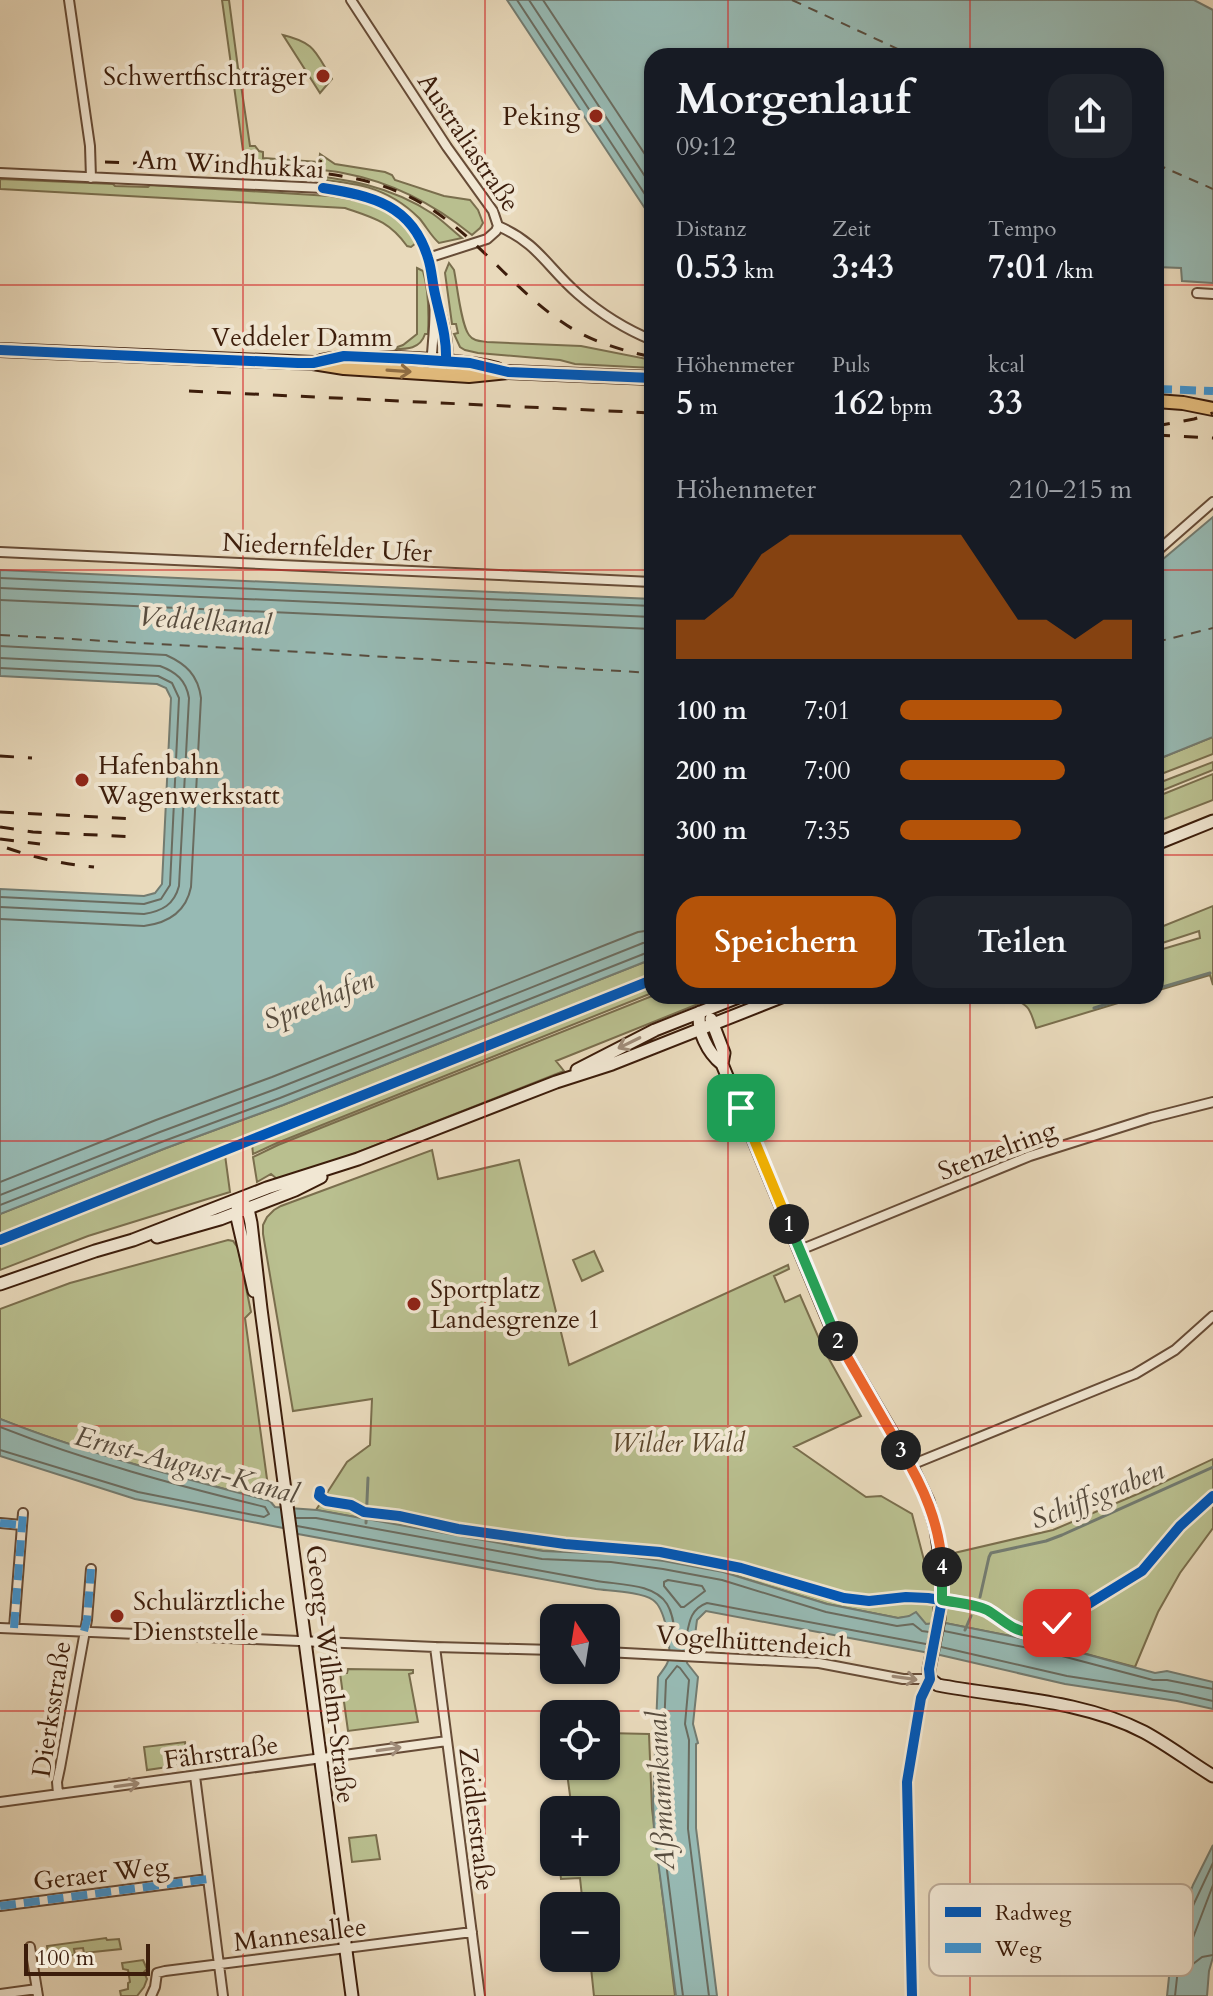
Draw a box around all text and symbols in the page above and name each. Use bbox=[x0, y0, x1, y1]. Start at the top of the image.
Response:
place label: Schwertfischträger bbox=[103, 59, 308, 94]
street label: Australiastraße bbox=[409, 66, 528, 219]
marker: Schwertfischträger bbox=[314, 67, 332, 85]
text: Morgenlauf bbox=[676, 69, 911, 129]
button: share bbox=[1048, 74, 1132, 158]
place label: Peking bbox=[502, 99, 580, 134]
marker: Peking bbox=[587, 107, 605, 125]
text: 09:12 bbox=[676, 129, 736, 164]
street label: Am Windhukkai bbox=[137, 142, 325, 187]
text: Distanz bbox=[676, 214, 746, 244]
text: Zeit bbox=[832, 214, 871, 244]
text: Tempo bbox=[988, 214, 1056, 244]
text: 0.53 bbox=[676, 244, 738, 290]
text: 3:43 bbox=[832, 244, 894, 290]
text: 7:01 bbox=[988, 244, 1050, 290]
text: km bbox=[738, 256, 774, 286]
text: /km bbox=[1050, 256, 1094, 286]
street label: Veddeler Damm bbox=[211, 320, 393, 355]
text: Höhenmeter bbox=[676, 350, 794, 380]
text: Puls bbox=[832, 350, 870, 380]
text: kcal bbox=[988, 350, 1025, 380]
one-way arrow bbox=[385, 364, 412, 379]
text: 5 bbox=[676, 380, 693, 426]
text: 162 bbox=[832, 380, 884, 426]
text: 33 bbox=[988, 380, 1023, 426]
text: m bbox=[693, 392, 718, 422]
text: bpm bbox=[884, 392, 932, 422]
text: Höhenmeter bbox=[676, 472, 816, 507]
text: 210–215 m bbox=[1009, 472, 1132, 507]
street label: Niedernfelder Ufer bbox=[221, 525, 433, 570]
water label: Veddelkanal bbox=[137, 597, 274, 645]
text: 100 m bbox=[676, 693, 747, 728]
text: 7:01 bbox=[804, 693, 851, 728]
place label: Hafenbahn Wagenwerkstatt bbox=[97, 748, 280, 813]
text: 200 m bbox=[676, 753, 747, 788]
text: 7:00 bbox=[804, 753, 851, 788]
marker: Hafenbahn Wagenwerkstatt bbox=[73, 771, 91, 789]
text: 300 m bbox=[676, 813, 747, 848]
text: 7:35 bbox=[804, 813, 851, 848]
button: Speichern bbox=[676, 896, 896, 988]
button: Teilen bbox=[912, 896, 1132, 988]
water label: Spreehafen bbox=[257, 960, 380, 1039]
one-way arrow bbox=[617, 1036, 641, 1051]
pin bbox=[707, 1074, 775, 1142]
icon: arrive bbox=[719, 1086, 763, 1130]
street label: Stenzelring bbox=[933, 1112, 1062, 1189]
pin: 1 bbox=[769, 1204, 809, 1244]
text: 1 bbox=[783, 1209, 795, 1239]
place label: Sportplatz Landesgrenze 1 bbox=[430, 1272, 600, 1337]
marker: Sportplatz Landesgrenze 1 bbox=[405, 1295, 423, 1313]
pin: 2 bbox=[818, 1321, 858, 1361]
text: 2 bbox=[832, 1326, 844, 1356]
water label: Ernst-August-Kanal bbox=[71, 1417, 304, 1513]
park label: Wilder Wald bbox=[612, 1426, 746, 1461]
pin: 3 bbox=[881, 1430, 921, 1470]
text: 3 bbox=[895, 1435, 907, 1465]
water label: Schiffsgraben bbox=[1025, 1451, 1170, 1539]
street label: Georg-Wilhelm-Straße bbox=[297, 1543, 364, 1805]
pin: 4 bbox=[922, 1547, 962, 1587]
text: 4 bbox=[936, 1552, 948, 1582]
place label: Schulärztliche Dienststelle bbox=[133, 1584, 286, 1649]
pin bbox=[1023, 1589, 1091, 1657]
icon: check bbox=[1035, 1601, 1079, 1645]
north arrow bbox=[540, 1604, 620, 1684]
map controls bbox=[540, 1604, 620, 1972]
marker: Schulärztliche Dienststelle bbox=[108, 1607, 126, 1625]
street label: Vogelhüttendeich bbox=[655, 1617, 853, 1666]
street label: Dierksstraße bbox=[23, 1639, 80, 1780]
one-way arrow bbox=[892, 1671, 917, 1686]
button: locate bbox=[540, 1700, 620, 1780]
water label: Aßmannkanal bbox=[638, 1709, 684, 1873]
street label: Fährstraße bbox=[162, 1727, 280, 1778]
one-way arrow bbox=[376, 1741, 401, 1756]
street label: Zeidlerstraße bbox=[450, 1745, 503, 1893]
one-way arrow bbox=[113, 1777, 139, 1792]
button: + bbox=[540, 1796, 620, 1876]
street label: Geraer Weg bbox=[31, 1848, 171, 1899]
legend bbox=[929, 1884, 1193, 1976]
button: − bbox=[540, 1892, 620, 1972]
text: Radweg bbox=[995, 1898, 1072, 1928]
street label: Mannesallee bbox=[231, 1909, 369, 1960]
text: Weg bbox=[994, 1934, 1042, 1964]
scale bar bbox=[24, 1940, 150, 1976]
text: 100 m bbox=[36, 1943, 94, 1973]

